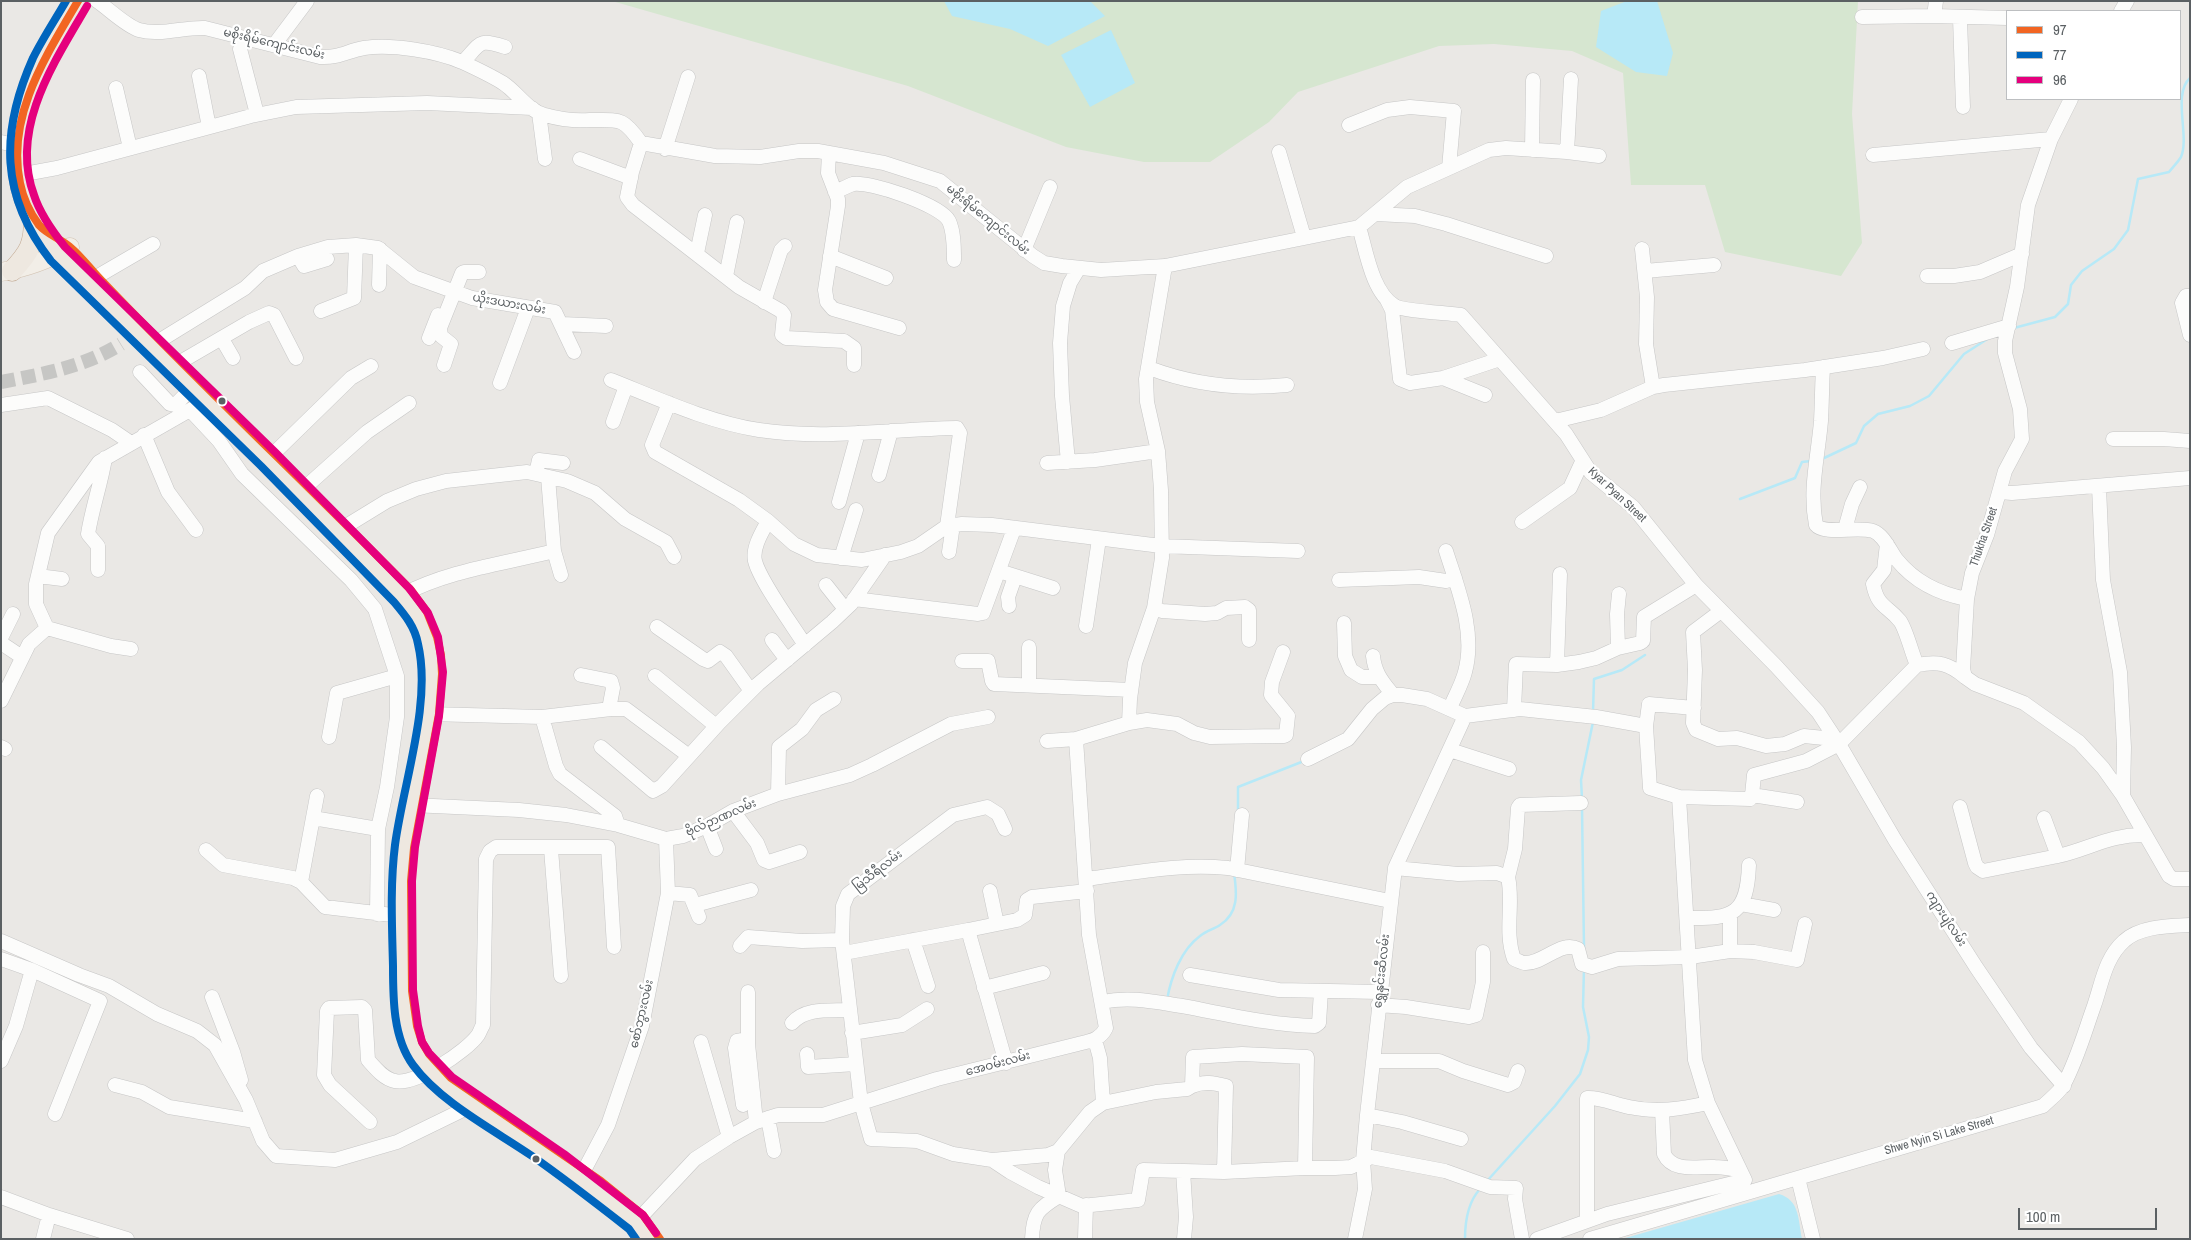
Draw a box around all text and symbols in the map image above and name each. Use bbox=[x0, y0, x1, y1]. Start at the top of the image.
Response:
legend bbox=[2006, 10, 2181, 100]
text: 97 bbox=[2053, 19, 2067, 40]
street label: မစိုးရိမ်ကျောင်းလမ်း bbox=[222, 25, 326, 63]
text: 77 bbox=[2053, 44, 2067, 65]
text: 96 bbox=[2053, 69, 2067, 90]
street label: မစိုးရိမ်ကျောင်းလမ်း bbox=[943, 182, 1033, 258]
street label: ယိုးဒယားလမ်း bbox=[471, 290, 547, 318]
unlabelled marker bbox=[217, 396, 227, 406]
street label: Kyar Pyan Street bbox=[1585, 464, 1649, 526]
street label: Thukha Street bbox=[1967, 505, 2001, 569]
street label: ဗိုလ်ဉာဏလမ်း bbox=[683, 796, 759, 840]
street label: မြသီရီလမ်း bbox=[851, 847, 905, 895]
street label: ကျားပျံလမ်း bbox=[1923, 889, 1969, 949]
street label: ရွှေနှင်းဆီလမ်း bbox=[1371, 933, 1393, 1009]
street label: စော်ဘွားလမ်း bbox=[627, 978, 657, 1050]
street label: အေဝမ်းလမ်း bbox=[964, 1048, 1032, 1080]
street label: Shwe Nyin Si Lake Street bbox=[1883, 1114, 1995, 1158]
unlabelled marker bbox=[531, 1154, 541, 1164]
scale bar bbox=[2021, 1198, 2160, 1230]
text: 100 m bbox=[2026, 1206, 2060, 1227]

